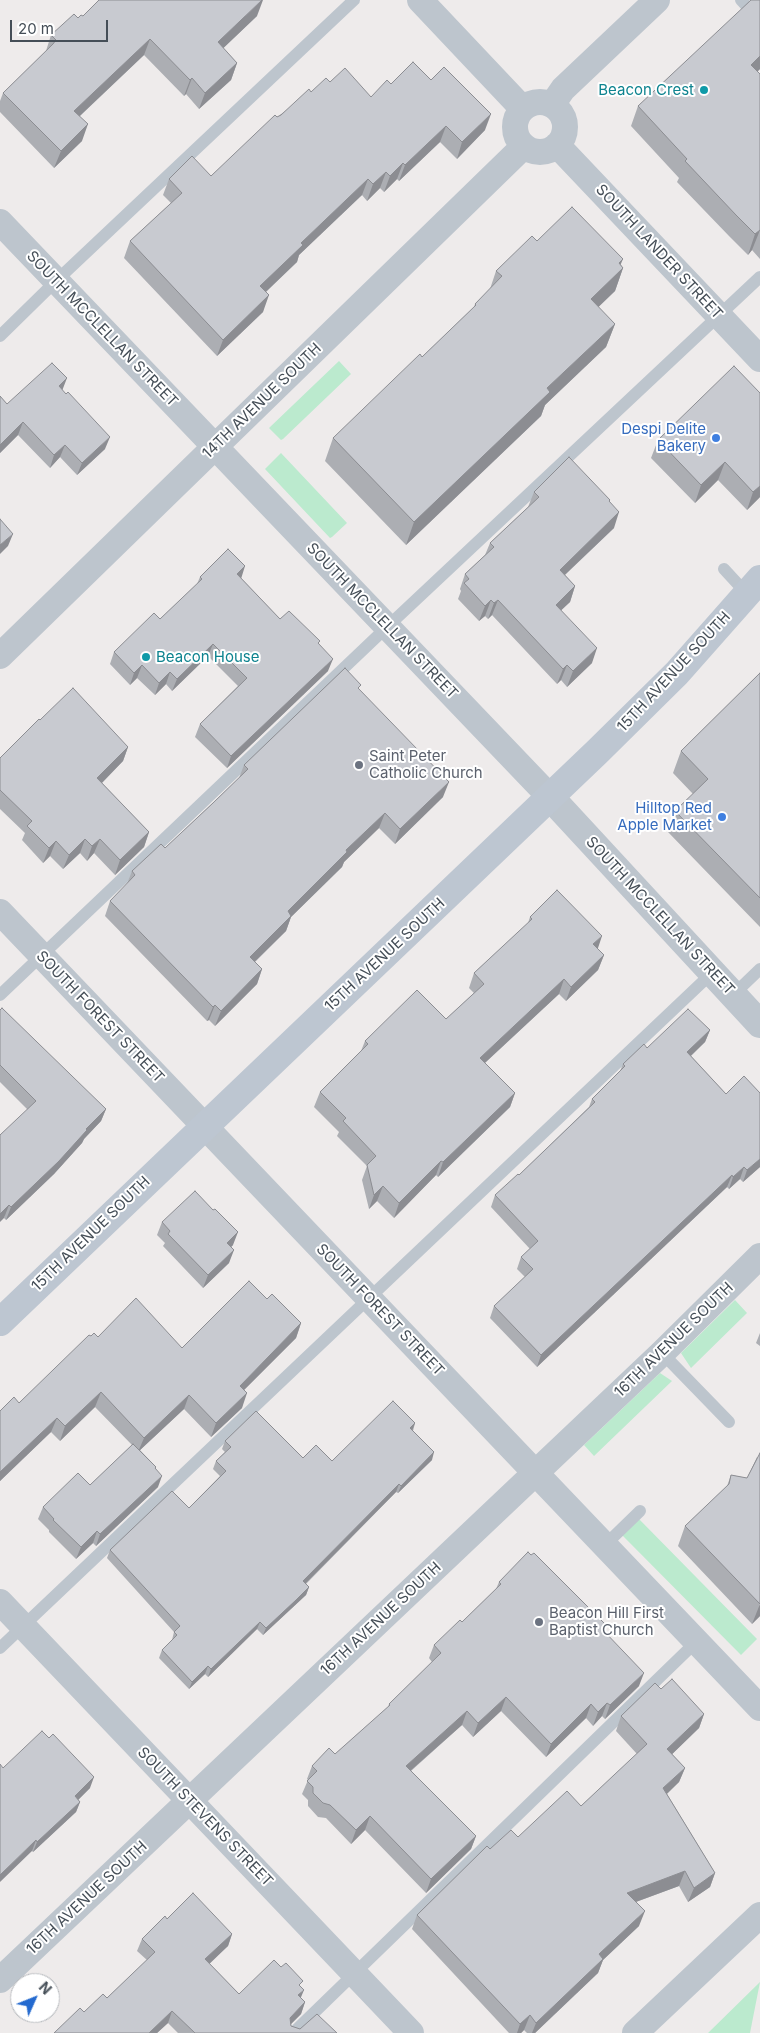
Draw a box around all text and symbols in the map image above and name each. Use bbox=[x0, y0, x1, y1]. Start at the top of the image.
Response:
scale bar bbox=[12, 10, 110, 42]
text: 20 m bbox=[18, 19, 54, 38]
place label: Beacon Crest bbox=[598, 81, 694, 99]
marker: Beacon Crest bbox=[698, 84, 710, 96]
street label: SOUTH LANDER STREET bbox=[592, 181, 726, 323]
street label: SOUTH MCCLELLAN STREET bbox=[23, 247, 181, 411]
street label: 14TH AVENUE SOUTH bbox=[199, 340, 325, 462]
place label: Despi Delite Bakery bbox=[621, 420, 706, 455]
marker: Despi Delite Bakery bbox=[710, 432, 722, 444]
street label: SOUTH MCCLELLAN STREET bbox=[303, 539, 461, 703]
street label: 15TH AVENUE SOUTH bbox=[614, 608, 734, 736]
place label: Beacon House bbox=[156, 648, 259, 666]
marker: Beacon House bbox=[140, 651, 152, 663]
place label: Saint Peter Catholic Church bbox=[369, 747, 483, 782]
marker: Saint Peter Catholic Church bbox=[353, 759, 365, 771]
place label: Hilltop Red Apple Market bbox=[617, 799, 712, 834]
marker: Hilltop Red Apple Market bbox=[716, 811, 728, 823]
street label: SOUTH MCCLELLAN STREET bbox=[582, 833, 738, 999]
street label: 15TH AVENUE SOUTH bbox=[321, 895, 449, 1015]
street label: SOUTH FOREST STREET bbox=[32, 947, 168, 1087]
street label: 15TH AVENUE SOUTH bbox=[28, 1173, 154, 1295]
street label: SOUTH FOREST STREET bbox=[312, 1240, 448, 1380]
street label: 16TH AVENUE SOUTH bbox=[611, 1279, 737, 1401]
street label: 16TH AVENUE SOUTH bbox=[317, 1559, 445, 1679]
place label: Beacon Hill First Baptist Church bbox=[549, 1604, 664, 1639]
marker: Beacon Hill First Baptist Church bbox=[533, 1616, 545, 1628]
street label: SOUTH STEVENS STREET bbox=[134, 1744, 276, 1890]
street label: 16TH AVENUE SOUTH bbox=[23, 1838, 151, 1958]
north arrow bbox=[10, 1973, 60, 2023]
text: N bbox=[36, 1978, 55, 1998]

